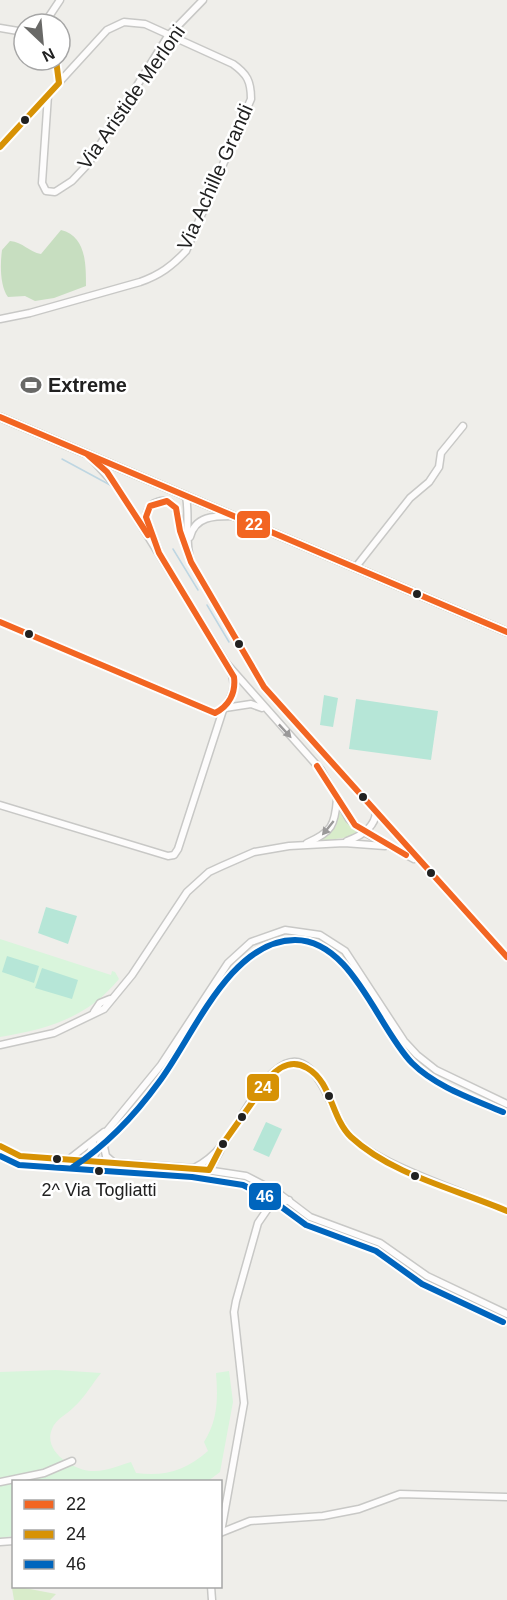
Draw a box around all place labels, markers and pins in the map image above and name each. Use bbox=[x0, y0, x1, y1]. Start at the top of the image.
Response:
unlabelled marker bbox=[19, 114, 31, 126]
sports icon: Extreme bbox=[19, 373, 43, 397]
place label: Extreme bbox=[48, 374, 127, 396]
unlabelled marker bbox=[411, 588, 423, 600]
unlabelled marker bbox=[23, 628, 35, 640]
unlabelled marker bbox=[233, 638, 245, 650]
unlabelled marker bbox=[357, 791, 369, 803]
unlabelled marker bbox=[425, 867, 437, 879]
unlabelled marker bbox=[323, 1090, 335, 1102]
unlabelled marker bbox=[236, 1111, 248, 1123]
unlabelled marker bbox=[217, 1138, 229, 1150]
unlabelled marker bbox=[51, 1153, 63, 1165]
marker: 2^ Via Togliatti bbox=[93, 1165, 105, 1177]
unlabelled marker bbox=[409, 1170, 421, 1182]
place label: 2^ Via Togliatti bbox=[42, 1180, 156, 1200]

